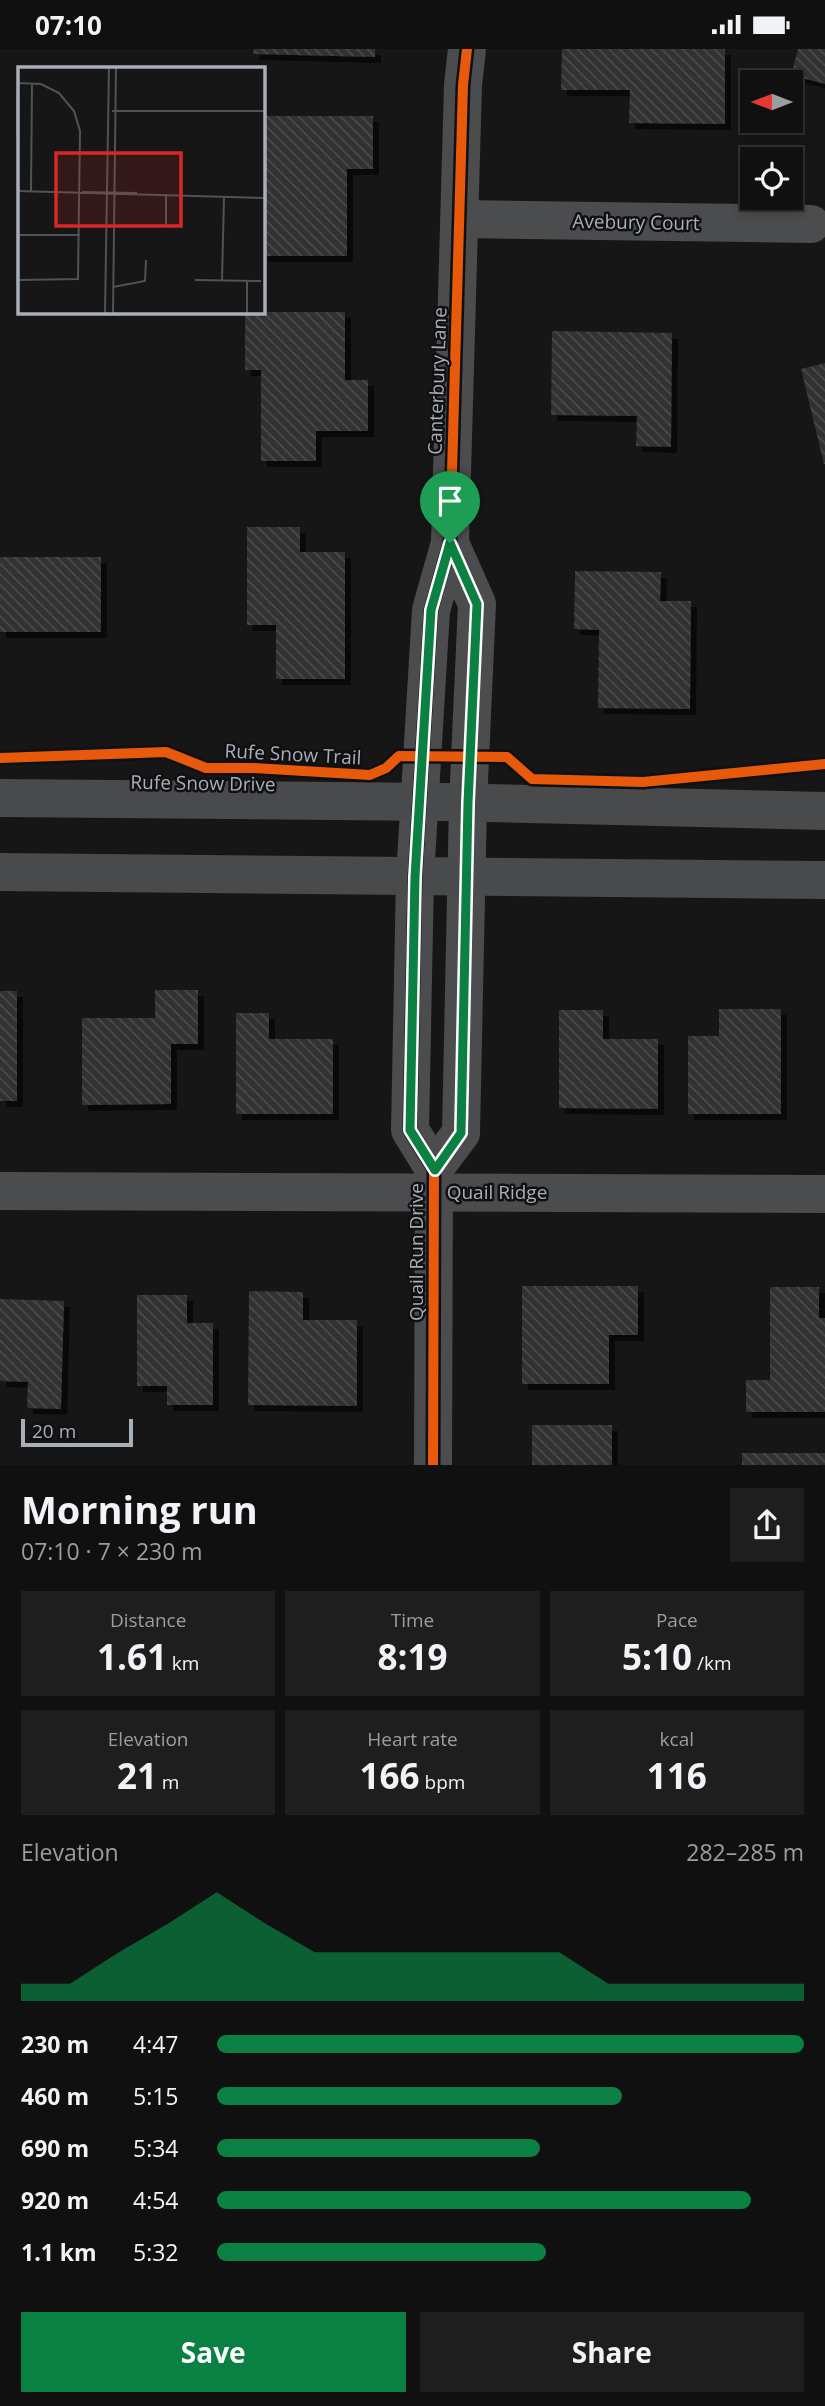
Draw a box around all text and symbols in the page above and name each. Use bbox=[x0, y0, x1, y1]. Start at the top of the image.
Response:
text: 07:10 bbox=[35, 7, 102, 43]
inset map bbox=[18, 67, 264, 313]
north arrow bbox=[740, 70, 803, 133]
map controls bbox=[740, 70, 803, 210]
button: locate bbox=[740, 147, 803, 210]
street label: Avebury Court bbox=[572, 208, 700, 236]
street label: Canterbury Lane bbox=[421, 307, 453, 455]
pin bbox=[420, 471, 480, 543]
icon: arrive bbox=[431, 482, 469, 520]
street label: Rufe Snow Trail bbox=[224, 737, 362, 771]
street label: Rufe Snow Drive bbox=[130, 769, 276, 797]
street label: Quail Ridge bbox=[447, 1179, 547, 1205]
street label: Quail Run Drive bbox=[403, 1183, 429, 1321]
scale bar bbox=[21, 1415, 133, 1447]
text: 20 m bbox=[32, 1418, 76, 1444]
text: Morning run bbox=[21, 1483, 258, 1535]
button: share bbox=[730, 1488, 804, 1562]
text: 07:10 · 7 × 230 m bbox=[21, 1535, 203, 1567]
text: Distance bbox=[110, 1607, 186, 1633]
text: Time bbox=[391, 1607, 434, 1633]
text: Pace bbox=[656, 1607, 698, 1633]
text: 1.61 bbox=[97, 1633, 167, 1680]
text: 8:19 bbox=[377, 1633, 448, 1680]
text: 5:10 bbox=[622, 1633, 692, 1680]
text: km bbox=[167, 1650, 199, 1676]
text: /km bbox=[692, 1650, 732, 1676]
text: Elevation bbox=[108, 1726, 189, 1752]
text: Heart rate bbox=[367, 1726, 458, 1752]
text: kcal bbox=[660, 1726, 694, 1752]
text: 21 bbox=[117, 1752, 157, 1799]
text: 166 bbox=[360, 1752, 420, 1799]
text: 116 bbox=[647, 1752, 707, 1799]
text: m bbox=[157, 1769, 179, 1795]
text: bpm bbox=[420, 1769, 465, 1795]
text: Elevation bbox=[21, 1836, 119, 1868]
text: 282–285 m bbox=[686, 1836, 804, 1868]
text: 230 m bbox=[21, 2028, 89, 2060]
text: 4:47 bbox=[133, 2028, 179, 2060]
text: 460 m bbox=[21, 2080, 89, 2112]
text: 5:15 bbox=[133, 2080, 179, 2112]
text: 690 m bbox=[21, 2132, 89, 2164]
text: 5:34 bbox=[133, 2132, 179, 2164]
text: 920 m bbox=[21, 2184, 89, 2216]
text: 4:54 bbox=[133, 2184, 179, 2216]
text: 1.1 km bbox=[21, 2236, 97, 2268]
text: 5:32 bbox=[133, 2236, 179, 2268]
button: Save bbox=[21, 2312, 406, 2392]
button: Share bbox=[420, 2312, 804, 2392]

